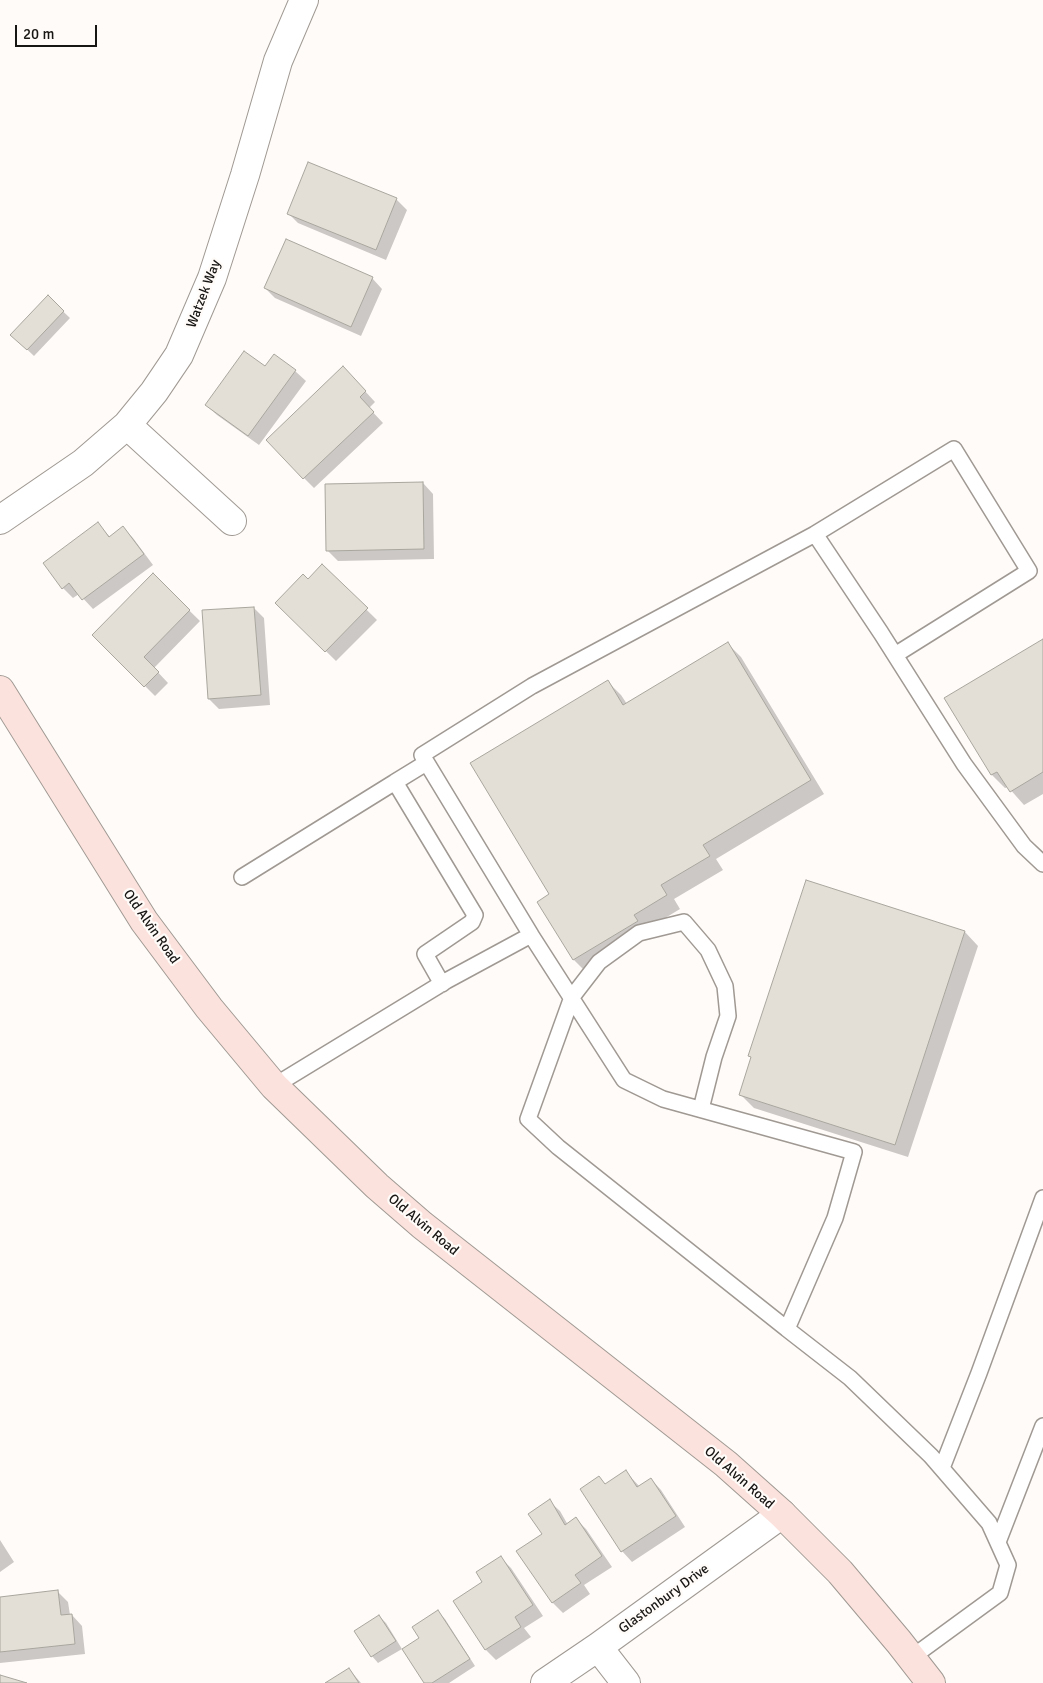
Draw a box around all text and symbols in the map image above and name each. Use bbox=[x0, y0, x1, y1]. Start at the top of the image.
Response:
scale bar bbox=[18, 15, 100, 47]
text: 20 m bbox=[23, 25, 54, 43]
street label: Watzek Way bbox=[183, 258, 225, 330]
street label: Old Alvin Road bbox=[119, 887, 183, 967]
street label: Old Alvin Road bbox=[384, 1191, 462, 1259]
street label: Old Alvin Road bbox=[701, 1443, 777, 1513]
street label: Glastonbury Drive bbox=[616, 1561, 712, 1637]

